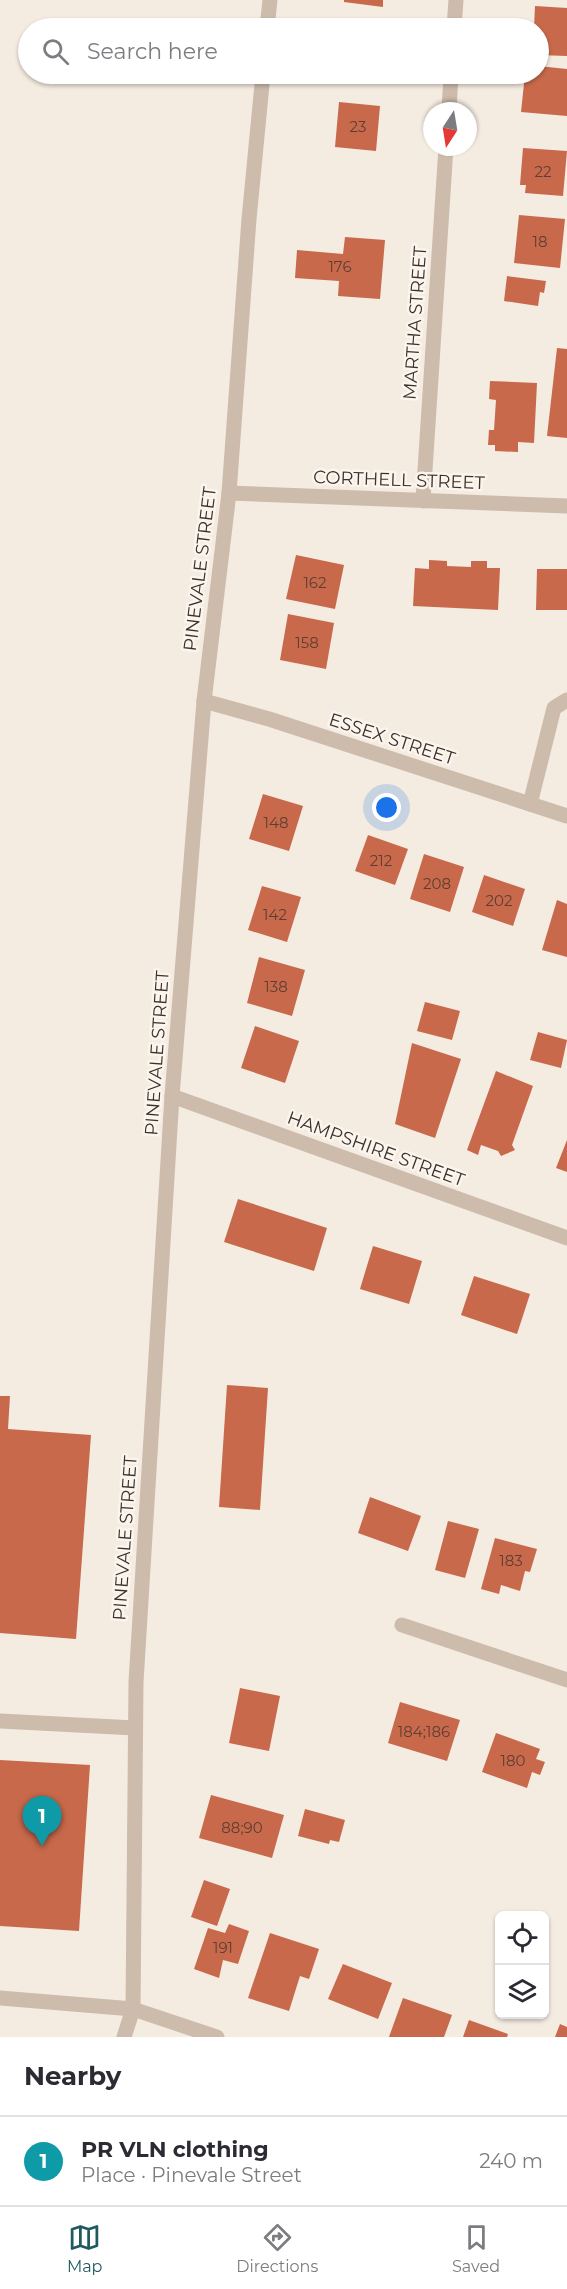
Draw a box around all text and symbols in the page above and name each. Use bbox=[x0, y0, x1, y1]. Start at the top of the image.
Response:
search box bbox=[18, 18, 549, 84]
icon: search bbox=[39, 35, 72, 68]
text: Search here bbox=[87, 38, 218, 65]
north arrow bbox=[423, 102, 477, 156]
house number: 23 bbox=[350, 117, 366, 136]
house number: 22 bbox=[534, 162, 552, 181]
house number: 18 bbox=[533, 232, 548, 251]
street label: MARTHA STREET bbox=[399, 245, 431, 401]
house number: 176 bbox=[328, 257, 352, 276]
street label: CORTHELL STREET bbox=[313, 466, 486, 494]
street label: PINEVALE STREET bbox=[179, 485, 221, 652]
house number: 162 bbox=[303, 573, 327, 592]
house number: 158 bbox=[295, 633, 319, 652]
street label: ESSEX STREET bbox=[326, 708, 458, 770]
your location bbox=[372, 793, 401, 822]
house number: 148 bbox=[263, 813, 289, 832]
house number: 212 bbox=[370, 851, 392, 870]
house number: 208 bbox=[423, 874, 451, 893]
house number: 202 bbox=[486, 891, 512, 910]
house number: 142 bbox=[263, 905, 287, 924]
street label: PINEVALE STREET bbox=[140, 969, 174, 1136]
house number: 138 bbox=[264, 977, 288, 996]
street label: HAMPSHIRE STREET bbox=[284, 1107, 468, 1192]
street label: PINEVALE STREET bbox=[108, 1454, 142, 1621]
house number: 183 bbox=[499, 1551, 523, 1570]
house number: 184;186 bbox=[398, 1722, 450, 1741]
house number: 180 bbox=[501, 1751, 526, 1770]
pin: 1 bbox=[22, 1796, 62, 1846]
house number: 88;90 bbox=[221, 1818, 263, 1837]
map controls bbox=[495, 1911, 549, 2019]
button: locate bbox=[495, 1911, 549, 1965]
house number: 191 bbox=[213, 1938, 233, 1957]
button: layers bbox=[495, 1965, 549, 2019]
text: Nearby bbox=[24, 2060, 121, 2092]
text: PR VLN clothing bbox=[81, 2136, 269, 2163]
text: 1 bbox=[40, 2149, 47, 2173]
text: 240 m bbox=[479, 2149, 543, 2173]
text: Place · Pinevale Street bbox=[81, 2163, 302, 2187]
tab: Map bbox=[67, 2221, 102, 2276]
tab: Directions bbox=[236, 2221, 318, 2276]
tab: Saved bbox=[452, 2221, 500, 2276]

